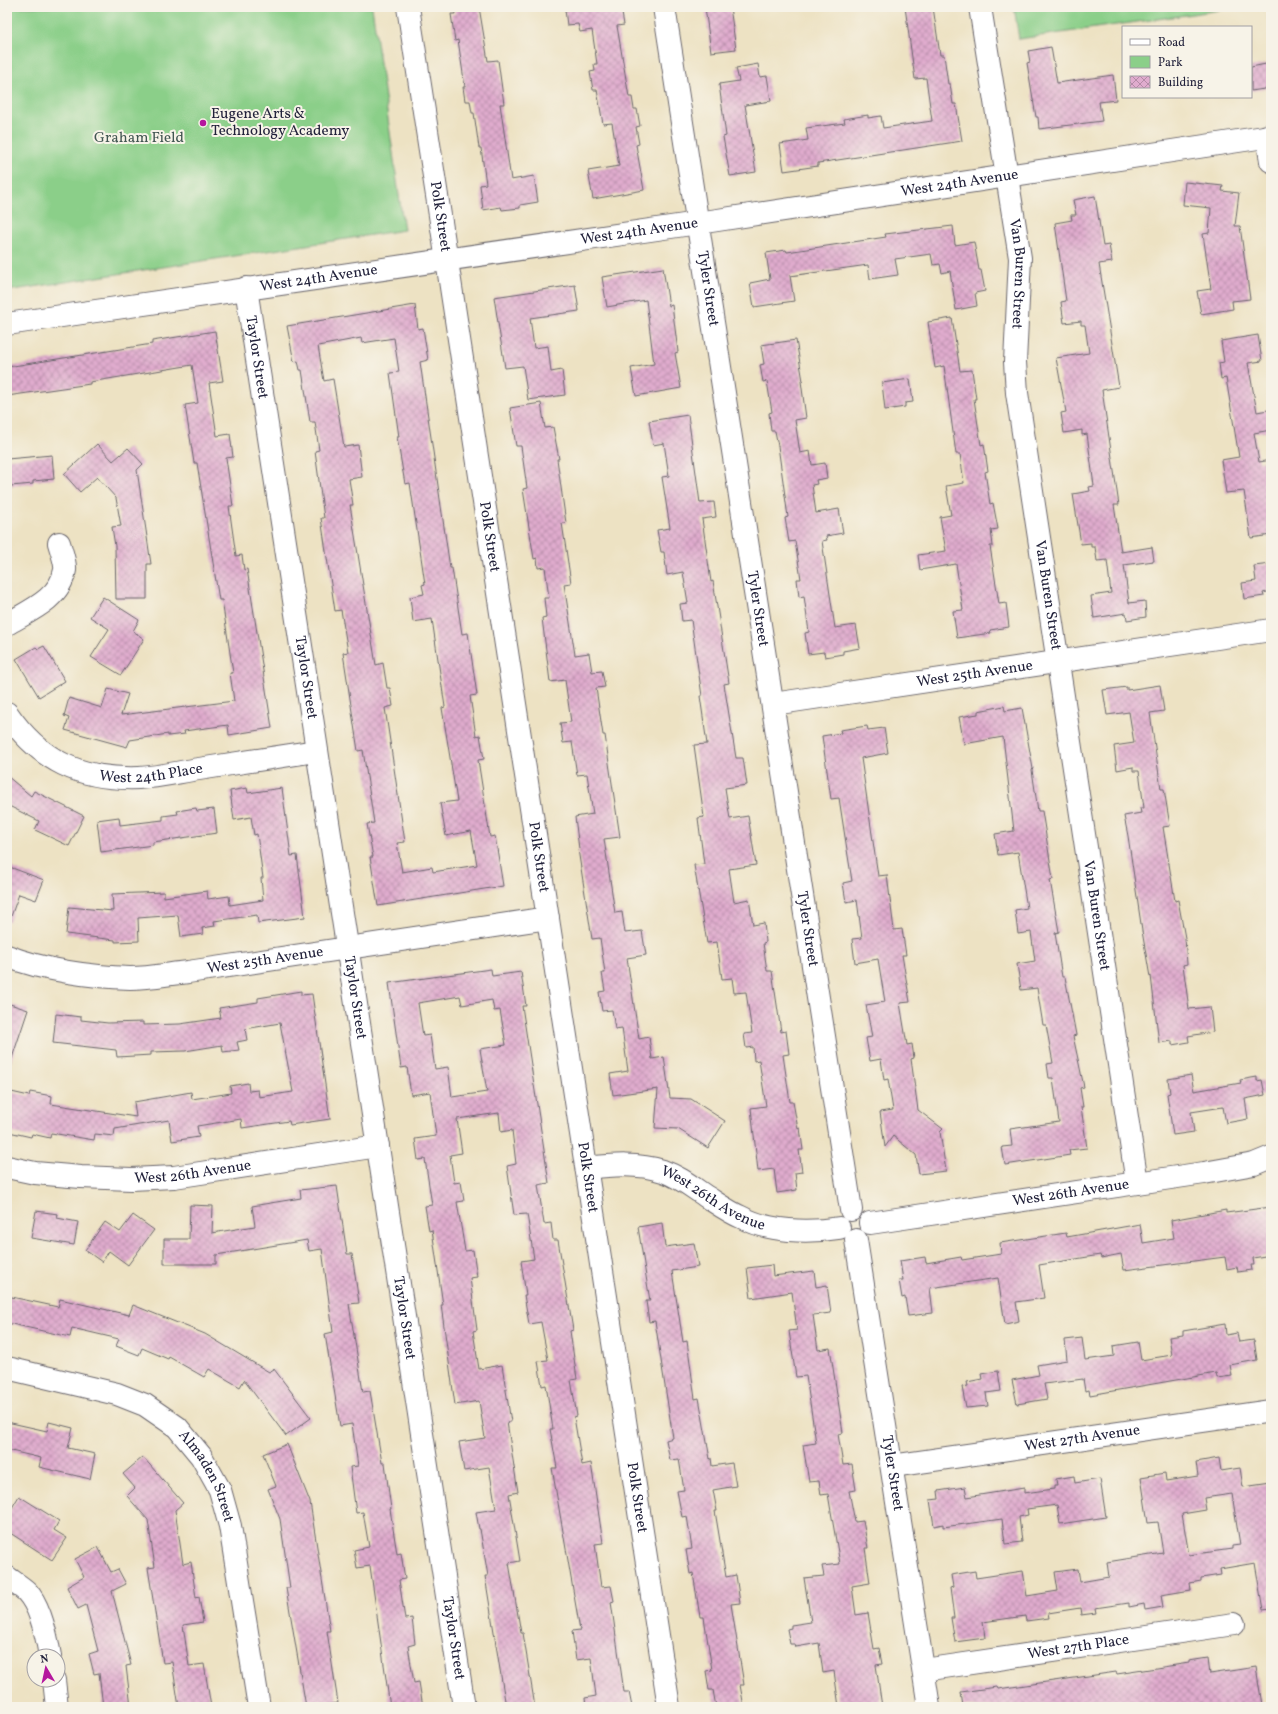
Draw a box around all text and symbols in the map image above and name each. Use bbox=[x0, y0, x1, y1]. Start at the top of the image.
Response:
legend bbox=[1122, 26, 1252, 98]
text: Road bbox=[1158, 35, 1185, 51]
text: Park bbox=[1158, 55, 1183, 71]
text: Building bbox=[1158, 75, 1203, 91]
place label: Eugene Arts & Technology Academy bbox=[211, 104, 349, 142]
marker: Eugene Arts & Technology Academy bbox=[198, 118, 208, 128]
park label: Graham Field bbox=[94, 128, 184, 149]
street label: West 24th Avenue bbox=[899, 164, 1020, 203]
street label: Polk Street bbox=[424, 180, 456, 253]
street label: West 24th Avenue bbox=[579, 213, 699, 251]
street label: Van Buren Street bbox=[1003, 217, 1031, 330]
street label: Tyler Street bbox=[692, 249, 724, 328]
street label: West 24th Avenue bbox=[258, 259, 379, 297]
street label: Taylor Street bbox=[240, 314, 273, 400]
street label: Polk Street bbox=[474, 500, 505, 574]
street label: Van Buren Street bbox=[1029, 539, 1066, 652]
street label: Tyler Street bbox=[741, 569, 774, 648]
street label: Taylor Street bbox=[289, 634, 323, 721]
street label: West 25th Avenue bbox=[915, 655, 1034, 693]
street label: West 24th Place bbox=[98, 758, 204, 789]
street label: Polk Street bbox=[523, 820, 554, 894]
street label: Van Buren Street bbox=[1078, 859, 1115, 972]
street label: Tyler Street bbox=[791, 890, 824, 968]
street label: West 25th Avenue bbox=[206, 941, 325, 979]
street label: Taylor Street bbox=[338, 954, 372, 1041]
street label: Polk Street bbox=[572, 1140, 603, 1214]
street label: West 26th Avenue bbox=[134, 1155, 253, 1189]
street label: West 26th Avenue bbox=[658, 1161, 768, 1236]
street label: West 26th Avenue bbox=[1011, 1174, 1131, 1212]
street label: Taylor Street bbox=[387, 1275, 421, 1361]
street label: West 27th Avenue bbox=[1023, 1420, 1141, 1457]
street label: Almaden Street bbox=[173, 1425, 239, 1524]
street label: Tyler Street bbox=[876, 1434, 909, 1513]
street label: Polk Street bbox=[621, 1461, 653, 1534]
street label: Taylor Street bbox=[437, 1595, 470, 1681]
street label: West 27th Place bbox=[1026, 1629, 1131, 1665]
north arrow bbox=[26, 1648, 66, 1688]
text: N bbox=[40, 1652, 50, 1668]

